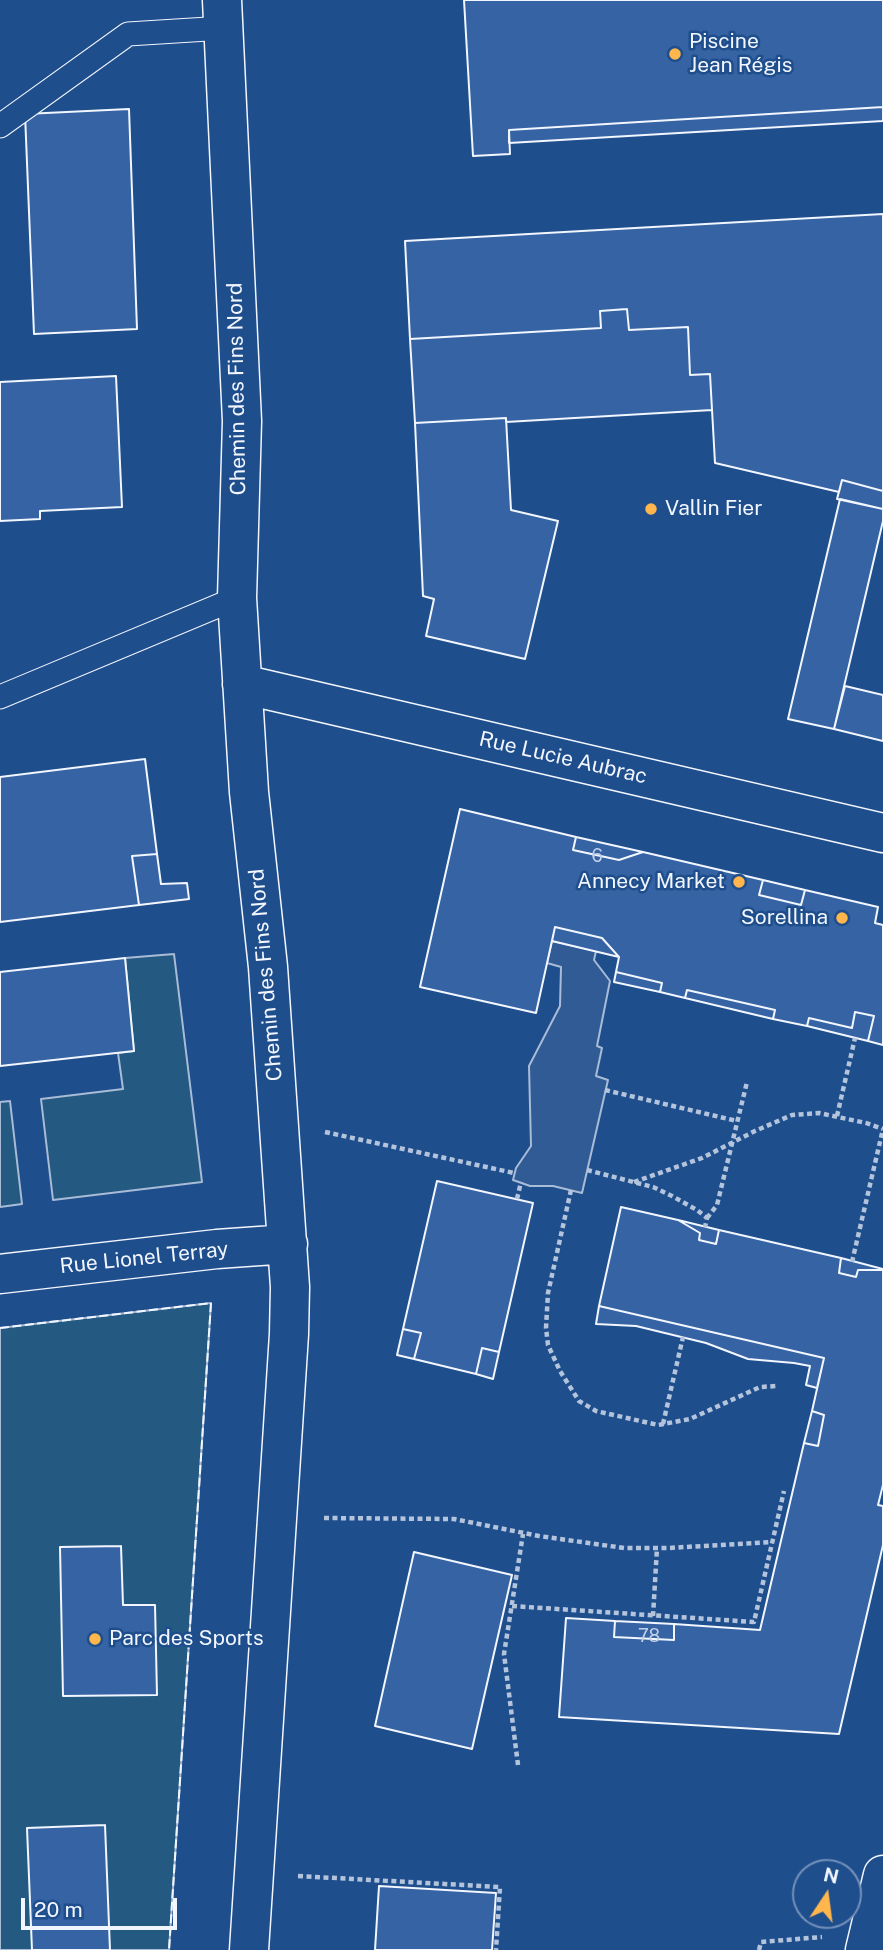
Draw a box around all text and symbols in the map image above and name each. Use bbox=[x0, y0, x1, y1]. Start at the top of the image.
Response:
place label: Piscine Jean Régis bbox=[689, 29, 792, 79]
marker: Piscine Jean Régis bbox=[667, 46, 683, 62]
street label: Chemin des Fins Nord bbox=[223, 282, 251, 496]
place label: Vallin Fier bbox=[665, 496, 762, 522]
marker: Vallin Fier bbox=[643, 501, 659, 517]
street label: Rue Lucie Aubrac bbox=[477, 726, 649, 790]
house number: 6 bbox=[591, 845, 603, 867]
street label: Chemin des Fins Nord bbox=[244, 868, 288, 1082]
place label: Annecy Market bbox=[577, 869, 725, 895]
marker: Annecy Market bbox=[731, 874, 747, 890]
place label: Sorellina bbox=[741, 905, 828, 931]
marker: Sorellina bbox=[834, 910, 850, 926]
street label: Rue Lionel Terray bbox=[58, 1237, 230, 1279]
house number: 78 bbox=[638, 1625, 660, 1647]
place label: Parc des Sports bbox=[109, 1626, 264, 1652]
marker: Parc des Sports bbox=[87, 1631, 103, 1647]
north arrow bbox=[792, 1859, 862, 1929]
text: N bbox=[822, 1863, 841, 1888]
scale bar bbox=[24, 1884, 180, 1928]
text: 20 m bbox=[34, 1897, 83, 1922]

